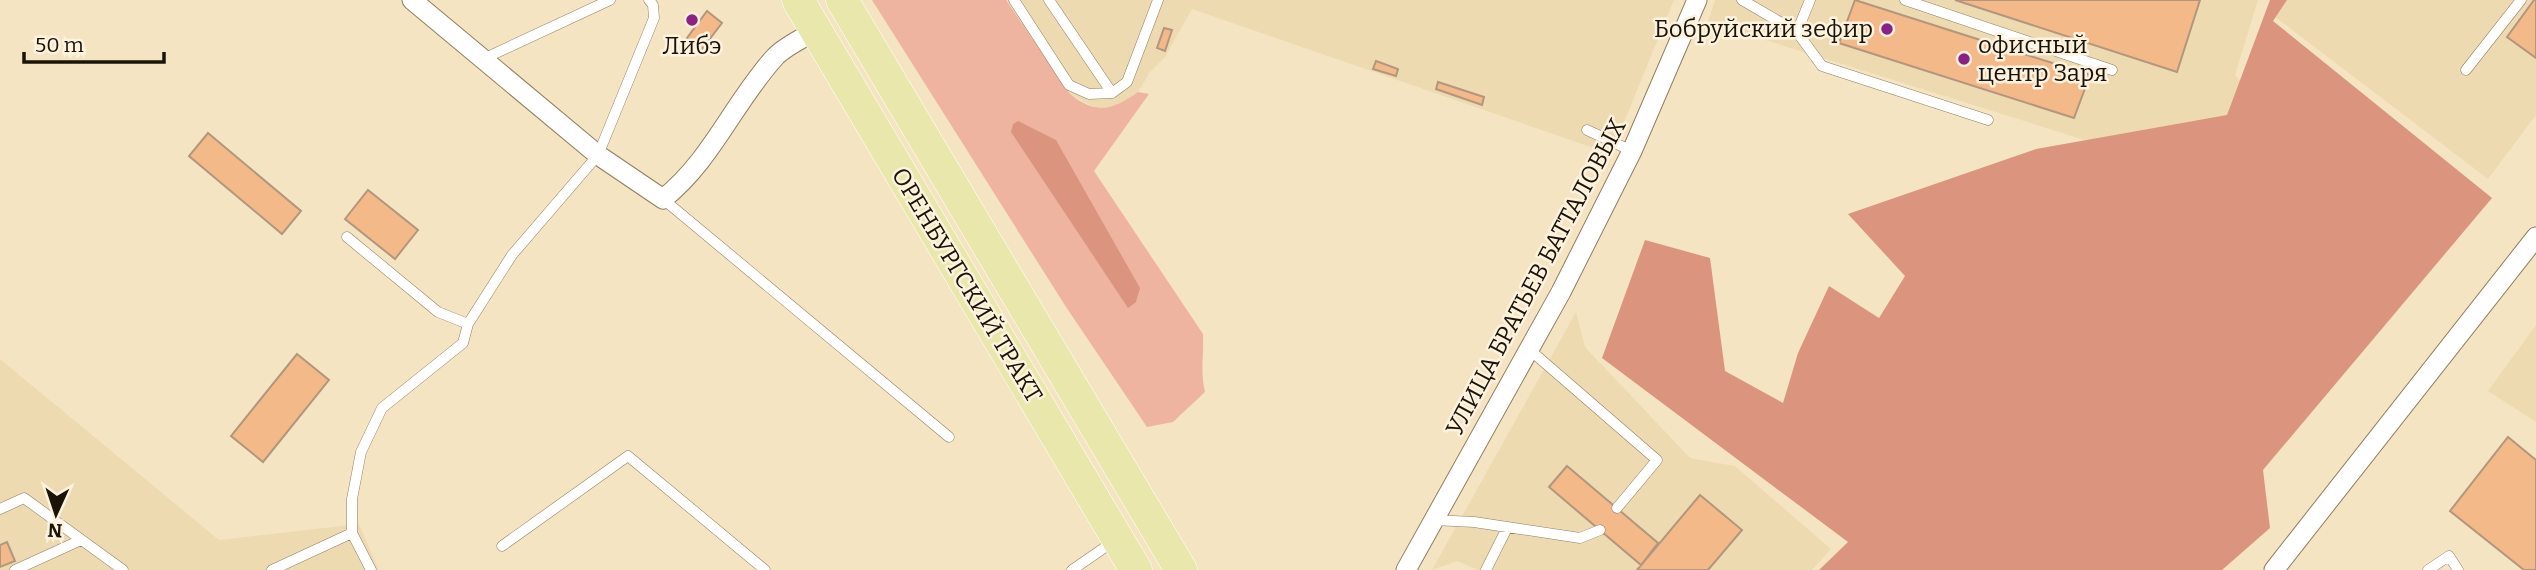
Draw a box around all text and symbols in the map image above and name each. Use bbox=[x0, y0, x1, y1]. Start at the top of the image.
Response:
marker: Либэ bbox=[684, 12, 700, 28]
place label: Бобруйский зефир bbox=[1654, 15, 1873, 43]
scale bar bbox=[24, 21, 164, 65]
marker: Бобруйский зефир bbox=[1879, 21, 1895, 37]
place label: офисный центр Заря bbox=[1978, 31, 2107, 87]
text: 50 m bbox=[35, 32, 84, 58]
place label: Либэ bbox=[663, 32, 721, 60]
marker: офисный центр Заря bbox=[1956, 51, 1972, 67]
street label: УЛИЦА БРАТЬЕВ БАТТАЛОВЫХ bbox=[1440, 114, 1632, 440]
street label: ОРЕНБУРГСКИЙ ТРАКТ bbox=[886, 163, 1048, 407]
north arrow bbox=[21, 479, 91, 549]
text: N bbox=[47, 519, 63, 542]

